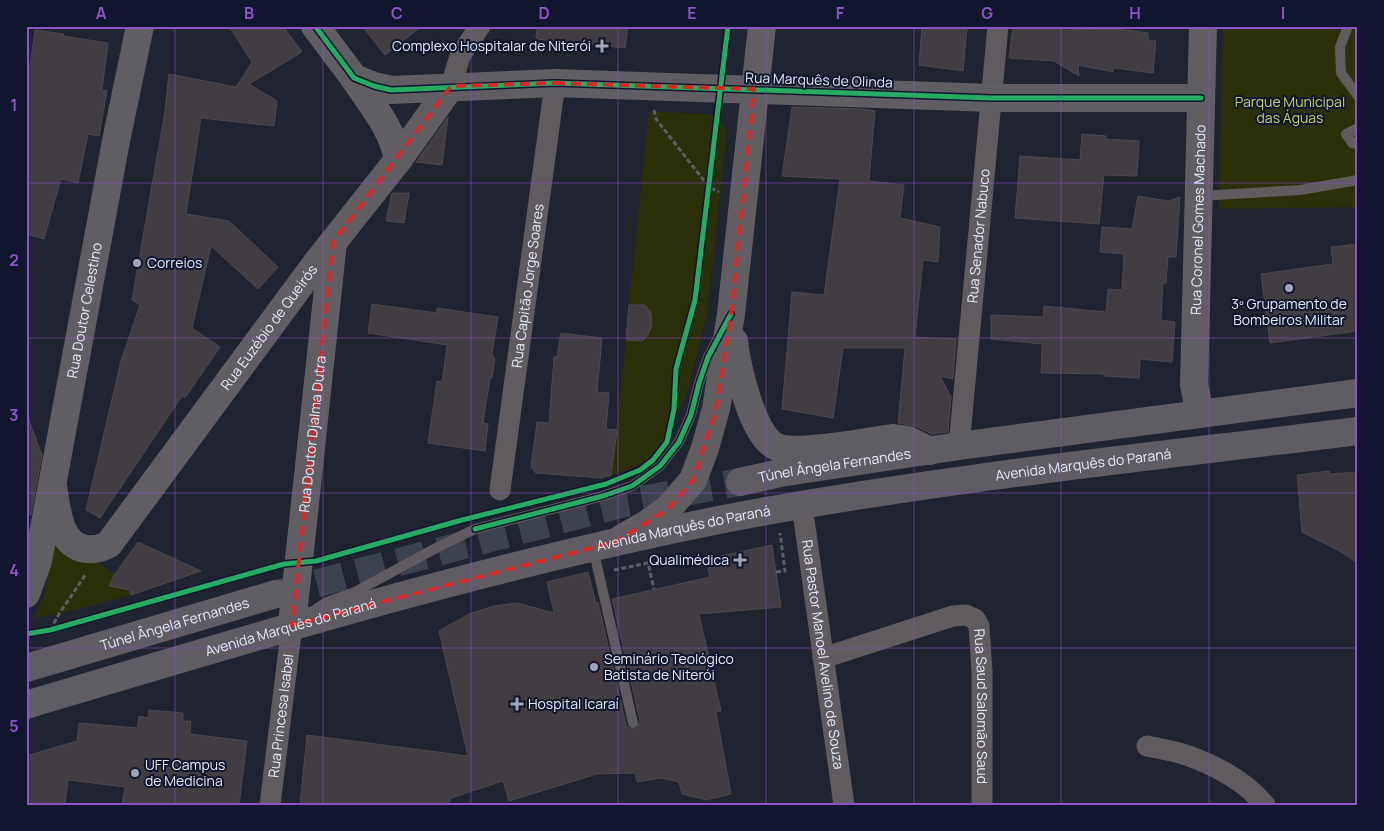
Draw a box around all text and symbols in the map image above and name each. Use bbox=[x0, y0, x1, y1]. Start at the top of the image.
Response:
text: A bbox=[96, 2, 107, 24]
text: B bbox=[244, 2, 254, 24]
text: C bbox=[391, 2, 403, 24]
text: D bbox=[538, 2, 550, 24]
text: E bbox=[687, 2, 697, 24]
text: F bbox=[836, 2, 845, 24]
text: G bbox=[981, 2, 993, 24]
text: H bbox=[1129, 2, 1141, 24]
text: I bbox=[1281, 2, 1285, 24]
place label: Complexo Hospitalar de Niterói bbox=[392, 36, 591, 55]
marker: Complexo Hospitalar de Niterói bbox=[595, 39, 609, 53]
street label: Rua Marquês de Olinda bbox=[745, 67, 893, 92]
park label: Parque Municipal das Águas bbox=[1235, 92, 1345, 127]
text: 1 bbox=[10, 94, 18, 116]
street label: Rua Coronel Gomes Machado bbox=[1186, 124, 1210, 315]
street label: Rua Senador Nabuco bbox=[962, 168, 994, 304]
street label: Rua Capitão Jorge Soares bbox=[507, 202, 548, 369]
street label: Rua Doutor Celestino bbox=[62, 241, 106, 380]
text: 2 bbox=[9, 249, 19, 271]
place label: Correios bbox=[147, 253, 202, 272]
marker: Correios bbox=[131, 257, 143, 269]
street label: Rua Euzébio de Queirós bbox=[216, 260, 321, 394]
marker: 3º Grupamento de Bombeiros Militar bbox=[1283, 282, 1295, 294]
place label: 3º Grupamento de Bombeiros Militar bbox=[1231, 294, 1347, 329]
street label: Rua Doutor Djalma Dutra bbox=[294, 355, 330, 513]
text: 3 bbox=[9, 404, 19, 426]
street label: Túnel Ângela Fernandes bbox=[756, 443, 912, 487]
street label: Avenida Marquês do Paraná bbox=[994, 444, 1172, 485]
street label: Avenida Marquês do Paraná bbox=[594, 500, 772, 555]
street label: Rua Pastor Manoel Avelino de Souza bbox=[798, 539, 849, 770]
place label: Qualimédica bbox=[649, 550, 729, 569]
marker: Qualimédica bbox=[733, 553, 747, 567]
text: 4 bbox=[9, 559, 19, 581]
street label: Túnel Ângela Fernandes bbox=[98, 593, 251, 655]
street label: Avenida Marquês do Paraná bbox=[203, 593, 378, 660]
street label: Rua Saud Salomão Saud bbox=[970, 628, 992, 784]
place label: Seminário Teológico Batista de Niterói bbox=[604, 649, 734, 684]
street label: Rua Princesa Isabel bbox=[263, 653, 297, 779]
marker: Seminário Teológico Batista de Niterói bbox=[588, 661, 600, 673]
place label: Hospital Icaraí bbox=[528, 694, 619, 713]
marker: Hospital Icaraí bbox=[510, 697, 524, 711]
text: 5 bbox=[9, 715, 19, 737]
place label: UFF Campus de Medicina bbox=[145, 755, 225, 790]
marker: UFF Campus de Medicina bbox=[129, 767, 141, 779]

